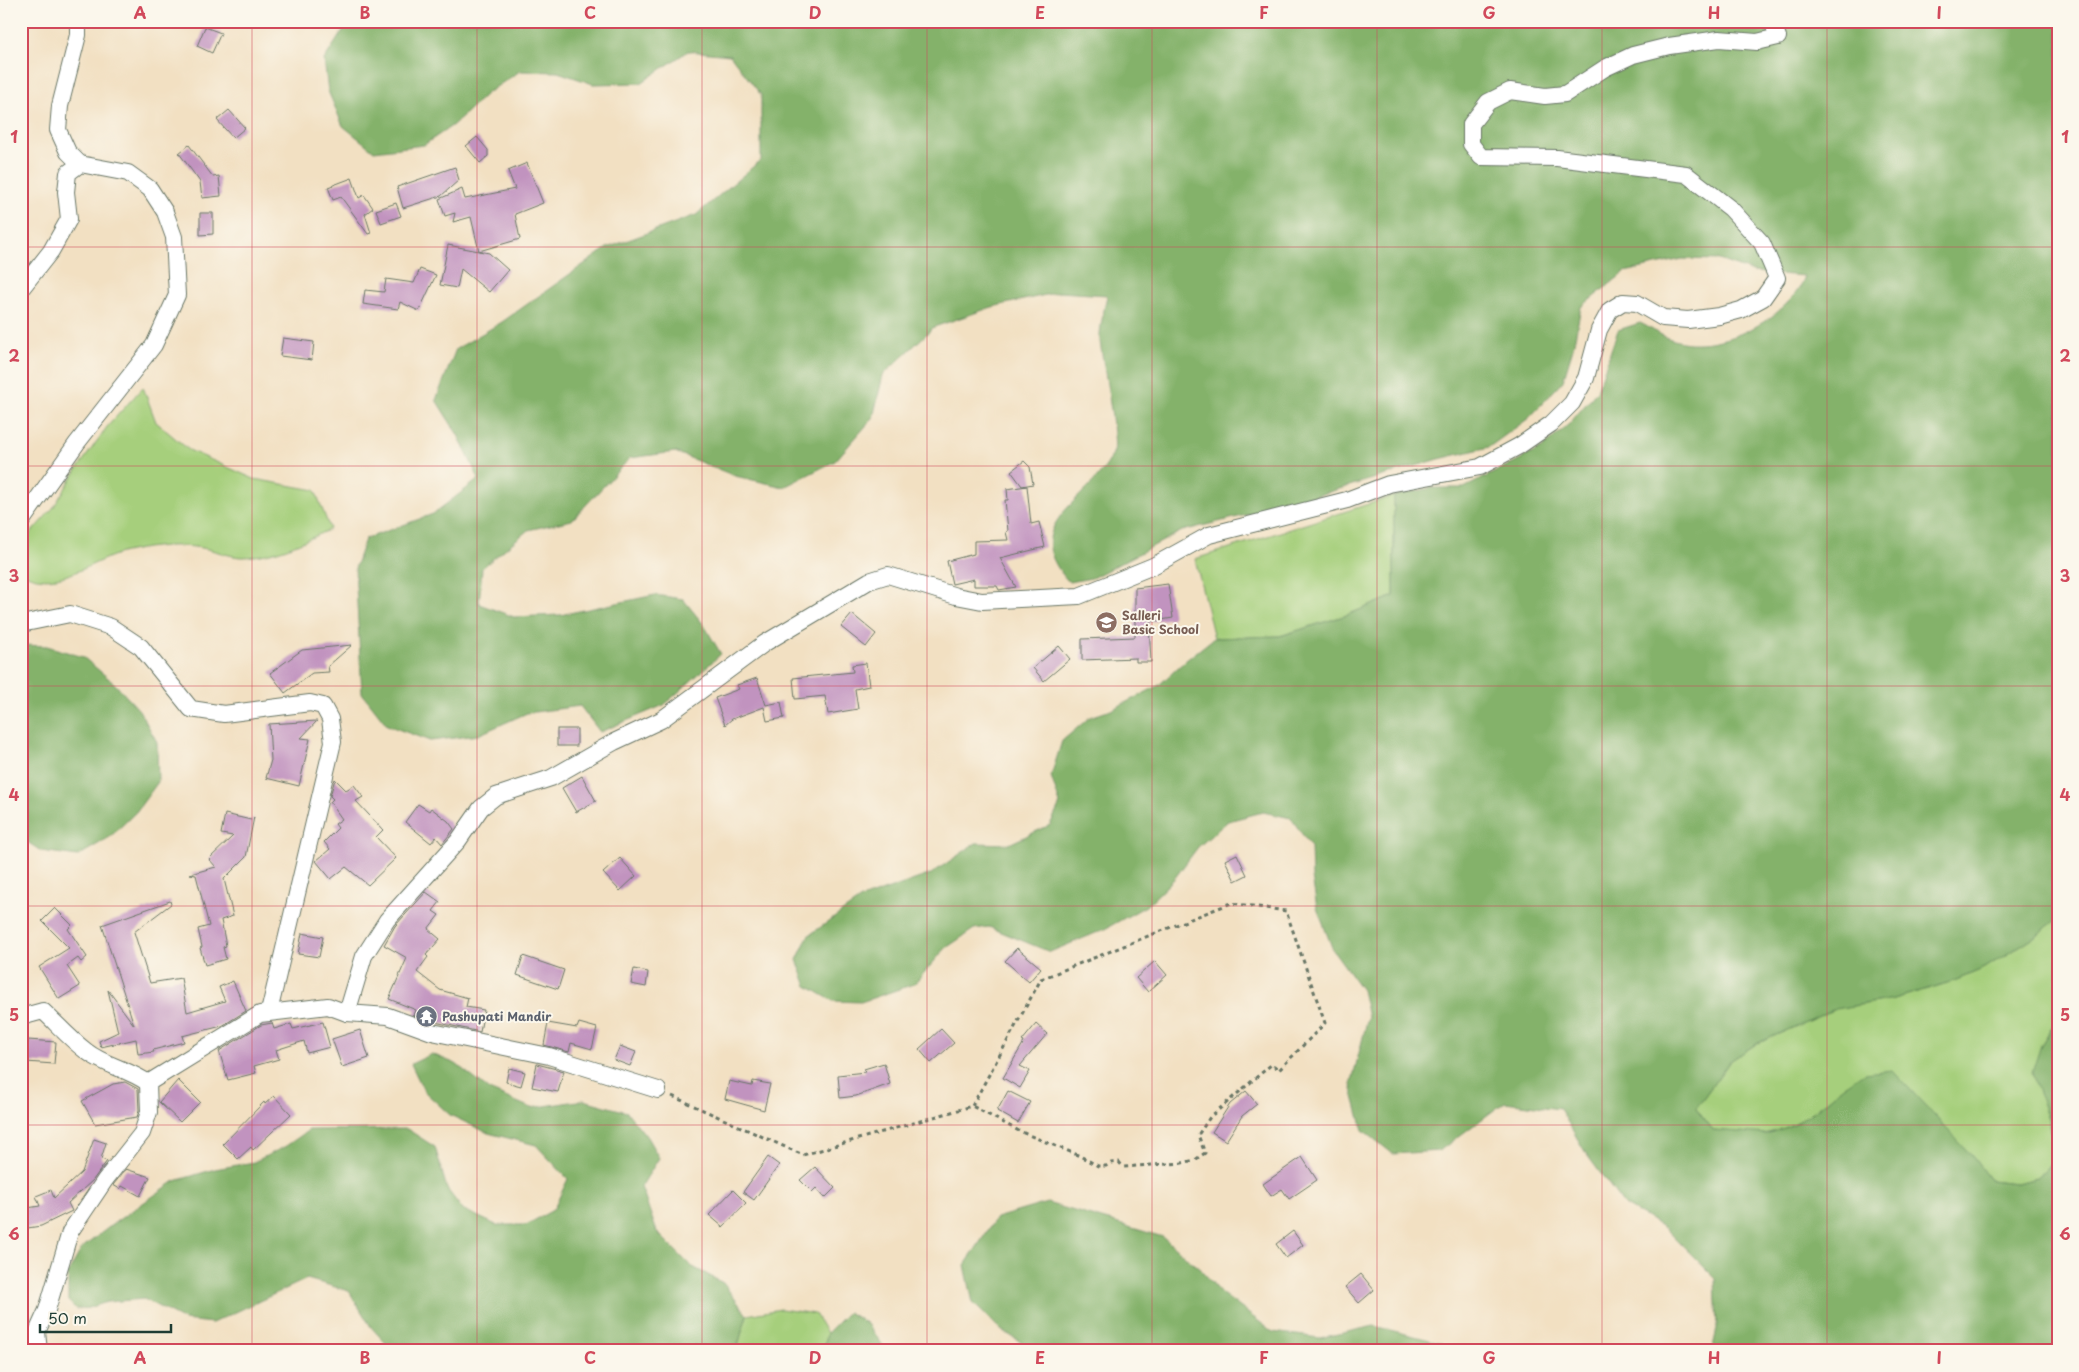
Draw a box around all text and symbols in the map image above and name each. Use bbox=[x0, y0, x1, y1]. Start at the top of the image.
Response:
text: A bbox=[134, 0, 147, 24]
text: B bbox=[360, 0, 371, 24]
text: C bbox=[584, 0, 596, 24]
text: D bbox=[809, 0, 821, 24]
text: E bbox=[1035, 0, 1045, 24]
text: F bbox=[1259, 0, 1269, 24]
text: G bbox=[1482, 0, 1496, 24]
text: H bbox=[1708, 0, 1720, 24]
text: I bbox=[1936, 0, 1942, 24]
text: 1 bbox=[10, 124, 18, 148]
text: 1 bbox=[2061, 124, 2069, 148]
text: 2 bbox=[8, 343, 20, 367]
text: 2 bbox=[2059, 343, 2071, 367]
text: 3 bbox=[9, 563, 19, 587]
text: 3 bbox=[2060, 563, 2070, 587]
place label: Salleri Basic School bbox=[1122, 606, 1199, 638]
school or university icon: Salleri Basic School bbox=[1094, 611, 1118, 635]
text: 4 bbox=[9, 782, 20, 806]
text: 4 bbox=[2060, 782, 2071, 806]
text: 5 bbox=[9, 1002, 19, 1026]
text: 5 bbox=[2060, 1002, 2070, 1026]
temple icon: Pashupati Mandir bbox=[414, 1005, 438, 1029]
place label: Pashupati Mandir bbox=[442, 1007, 552, 1025]
text: 6 bbox=[8, 1221, 20, 1245]
text: 6 bbox=[2059, 1221, 2071, 1245]
scale bar bbox=[40, 1302, 171, 1334]
text: 50 m bbox=[48, 1306, 87, 1329]
text: A bbox=[134, 1345, 147, 1369]
text: B bbox=[360, 1345, 371, 1369]
text: C bbox=[584, 1345, 596, 1369]
text: D bbox=[809, 1345, 821, 1369]
text: E bbox=[1035, 1345, 1045, 1369]
text: F bbox=[1259, 1345, 1269, 1369]
text: G bbox=[1482, 1345, 1496, 1369]
text: H bbox=[1708, 1345, 1720, 1369]
text: I bbox=[1936, 1345, 1942, 1369]

